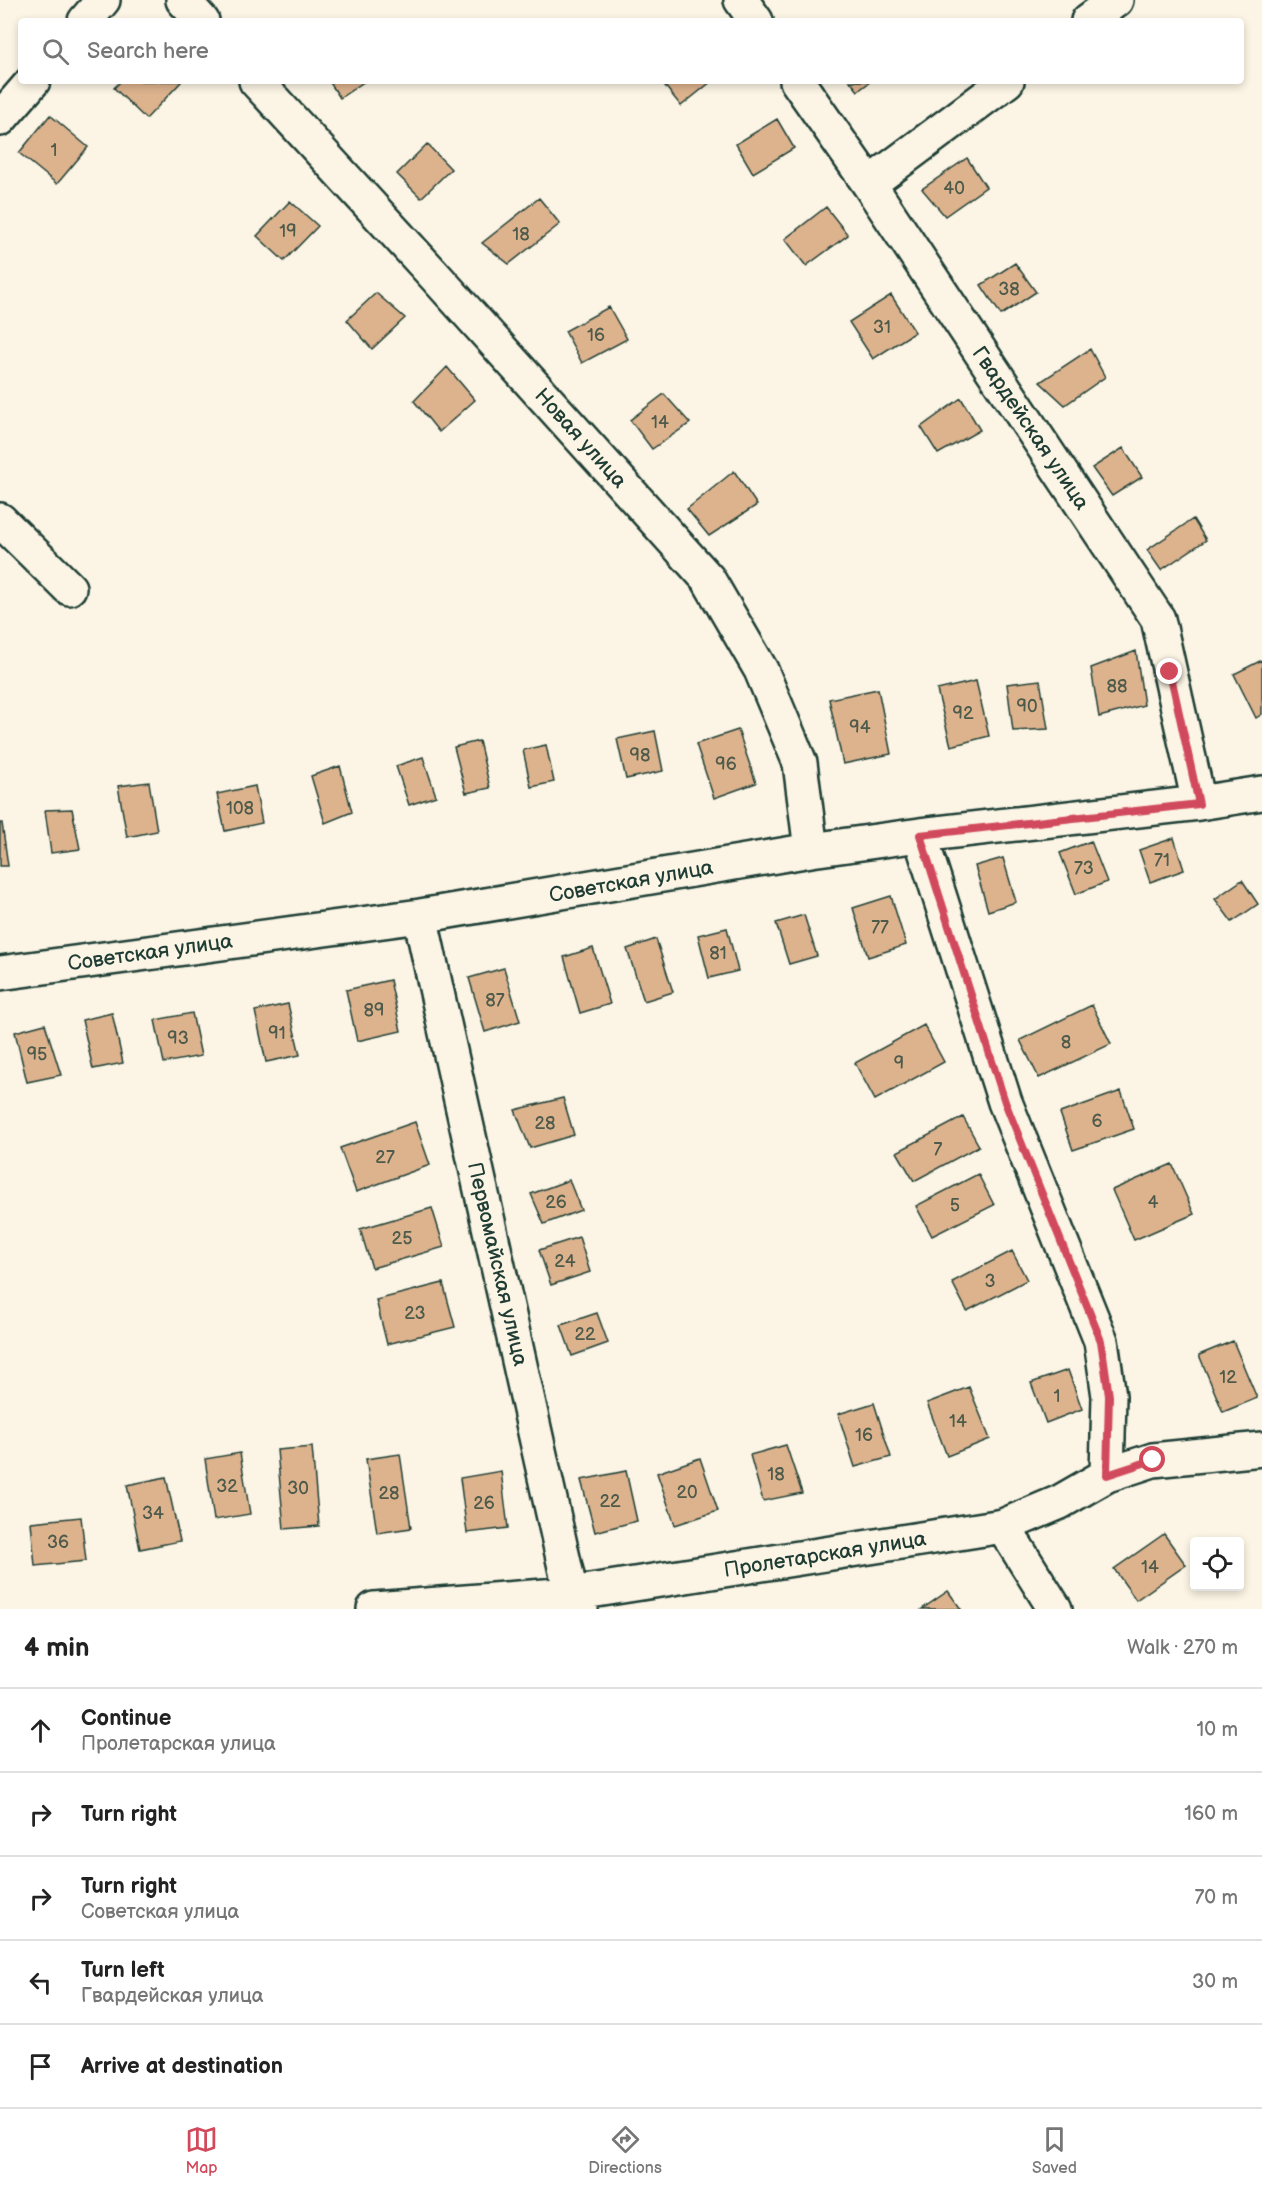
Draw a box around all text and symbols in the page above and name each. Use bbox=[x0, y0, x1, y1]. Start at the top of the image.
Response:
search box bbox=[18, 18, 1244, 84]
icon: search bbox=[39, 35, 72, 68]
text: Search here bbox=[87, 38, 209, 65]
house number: 1 bbox=[51, 140, 57, 161]
house number: 40 bbox=[943, 178, 965, 199]
house number: 19 bbox=[279, 221, 297, 242]
house number: 18 bbox=[512, 224, 530, 245]
house number: 38 bbox=[998, 279, 1020, 300]
house number: 31 bbox=[873, 317, 891, 338]
house number: 16 bbox=[587, 325, 605, 346]
street label: Гвардейская улица bbox=[967, 342, 1095, 515]
street label: Новая улица bbox=[529, 383, 632, 494]
house number: 14 bbox=[651, 412, 669, 433]
route end bbox=[1156, 658, 1182, 684]
house number: 88 bbox=[1107, 676, 1128, 697]
house number: 90 bbox=[1017, 696, 1038, 717]
house number: 92 bbox=[952, 703, 974, 724]
house number: 94 bbox=[849, 717, 871, 738]
house number: 98 bbox=[630, 745, 650, 766]
house number: 96 bbox=[715, 754, 737, 775]
house number: 108 bbox=[226, 798, 254, 819]
house number: 71 bbox=[1154, 850, 1170, 871]
street label: Советская улица bbox=[547, 855, 716, 908]
house number: 73 bbox=[1074, 858, 1094, 879]
house number: 77 bbox=[871, 917, 889, 938]
street label: Советская улица bbox=[66, 928, 235, 976]
house number: 81 bbox=[709, 943, 727, 964]
house number: 87 bbox=[485, 990, 505, 1011]
house number: 89 bbox=[364, 1000, 384, 1021]
house number: 91 bbox=[268, 1023, 286, 1044]
house number: 93 bbox=[167, 1028, 189, 1049]
house number: 8 bbox=[1061, 1032, 1071, 1053]
house number: 95 bbox=[27, 1044, 47, 1065]
house number: 9 bbox=[894, 1053, 904, 1074]
house number: 6 bbox=[1092, 1111, 1103, 1132]
house number: 28 bbox=[534, 1113, 556, 1134]
house number: 7 bbox=[934, 1139, 943, 1160]
house number: 27 bbox=[375, 1147, 395, 1168]
street label: Первомайская улица bbox=[462, 1160, 533, 1369]
house number: 26 bbox=[545, 1192, 567, 1213]
house number: 4 bbox=[1148, 1192, 1159, 1213]
house number: 5 bbox=[950, 1195, 960, 1216]
house number: 25 bbox=[392, 1228, 412, 1249]
house number: 24 bbox=[554, 1251, 576, 1272]
house number: 3 bbox=[984, 1271, 996, 1292]
house number: 23 bbox=[404, 1303, 426, 1324]
house number: 22 bbox=[574, 1324, 596, 1345]
house number: 12 bbox=[1219, 1367, 1237, 1388]
house number: 1 bbox=[1054, 1386, 1060, 1407]
house number: 14 bbox=[949, 1411, 967, 1432]
house number: 16 bbox=[855, 1425, 873, 1446]
route start bbox=[1139, 1446, 1165, 1472]
house number: 18 bbox=[767, 1464, 785, 1485]
house number: 32 bbox=[216, 1476, 238, 1497]
house number: 30 bbox=[287, 1478, 309, 1499]
house number: 20 bbox=[676, 1482, 698, 1503]
house number: 28 bbox=[378, 1483, 400, 1504]
house number: 22 bbox=[599, 1491, 621, 1512]
house number: 26 bbox=[473, 1493, 495, 1514]
house number: 34 bbox=[142, 1503, 164, 1524]
street label: Пролетарская улица bbox=[722, 1526, 929, 1583]
house number: 36 bbox=[47, 1532, 69, 1553]
map controls bbox=[1190, 1537, 1244, 1591]
button: locate bbox=[1190, 1537, 1244, 1591]
house number: 14 bbox=[1141, 1557, 1159, 1578]
text: 4 min bbox=[24, 1633, 89, 1664]
text: Walk · 270 m bbox=[1127, 1636, 1238, 1660]
text: Continue bbox=[81, 1705, 171, 1732]
icon: ahead bbox=[24, 1714, 57, 1747]
text: 10 m bbox=[1197, 1718, 1238, 1742]
text: Пролетарская улица bbox=[81, 1732, 276, 1756]
icon: right bbox=[24, 1798, 57, 1831]
text: Turn right bbox=[81, 1801, 177, 1828]
text: 160 m bbox=[1184, 1802, 1238, 1826]
text: Turn right bbox=[81, 1873, 177, 1900]
icon: right bbox=[24, 1882, 57, 1915]
text: 70 m bbox=[1194, 1886, 1238, 1910]
text: Советская улица bbox=[81, 1900, 239, 1924]
text: Turn left bbox=[81, 1957, 165, 1984]
icon: left bbox=[24, 1966, 57, 1999]
text: 30 m bbox=[1192, 1970, 1238, 1994]
text: Гвардейская улица bbox=[81, 1984, 264, 2008]
icon: arrive bbox=[24, 2050, 57, 2083]
text: Arrive at destination bbox=[81, 2053, 283, 2080]
tab: Map bbox=[185, 2123, 218, 2178]
tab: Directions bbox=[588, 2123, 662, 2178]
tab: Saved bbox=[1032, 2123, 1077, 2178]

